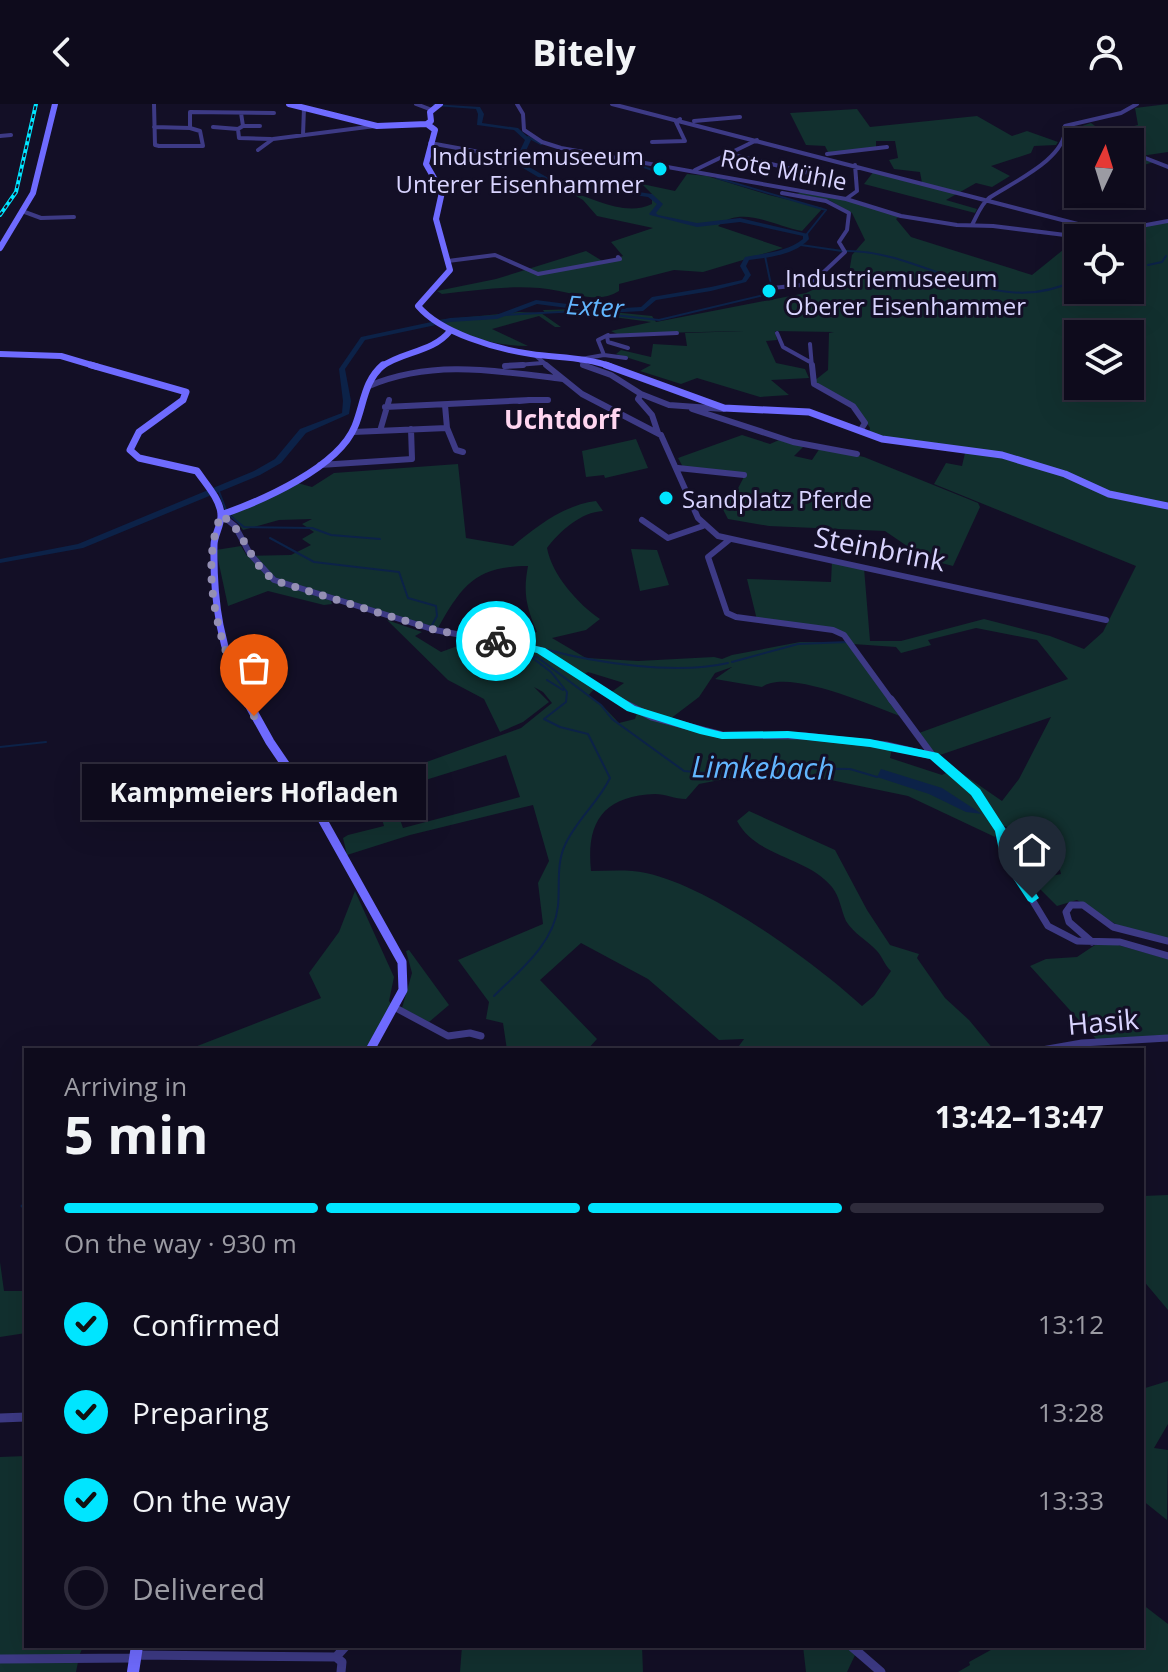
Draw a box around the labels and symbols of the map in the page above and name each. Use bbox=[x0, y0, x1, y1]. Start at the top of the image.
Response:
north arrow bbox=[1064, 128, 1144, 208]
place label: Industriemuseeum Unterer Eisenhammer bbox=[396, 139, 644, 200]
street label: Rote Mühle bbox=[718, 141, 850, 197]
marker: Industriemuseeum Unterer Eisenhammer bbox=[651, 160, 669, 178]
place label: Industriemuseeum Oberer Eisenhammer bbox=[785, 261, 1026, 322]
marker: Industriemuseeum Oberer Eisenhammer bbox=[760, 282, 778, 300]
water label: Exter bbox=[565, 286, 627, 326]
district label: Uchtdorf bbox=[504, 401, 622, 437]
place label: Sandplatz Pferde bbox=[682, 482, 872, 515]
marker: Sandplatz Pferde bbox=[657, 489, 675, 507]
street label: Steinbrink bbox=[811, 517, 949, 579]
courier bbox=[456, 601, 536, 681]
pin bbox=[220, 634, 288, 716]
water label: Limkebach bbox=[691, 745, 835, 789]
callout: Kampmeiers Hofladen bbox=[82, 764, 426, 820]
pin bbox=[998, 816, 1066, 898]
street label: Hasik bbox=[1066, 999, 1140, 1043]

